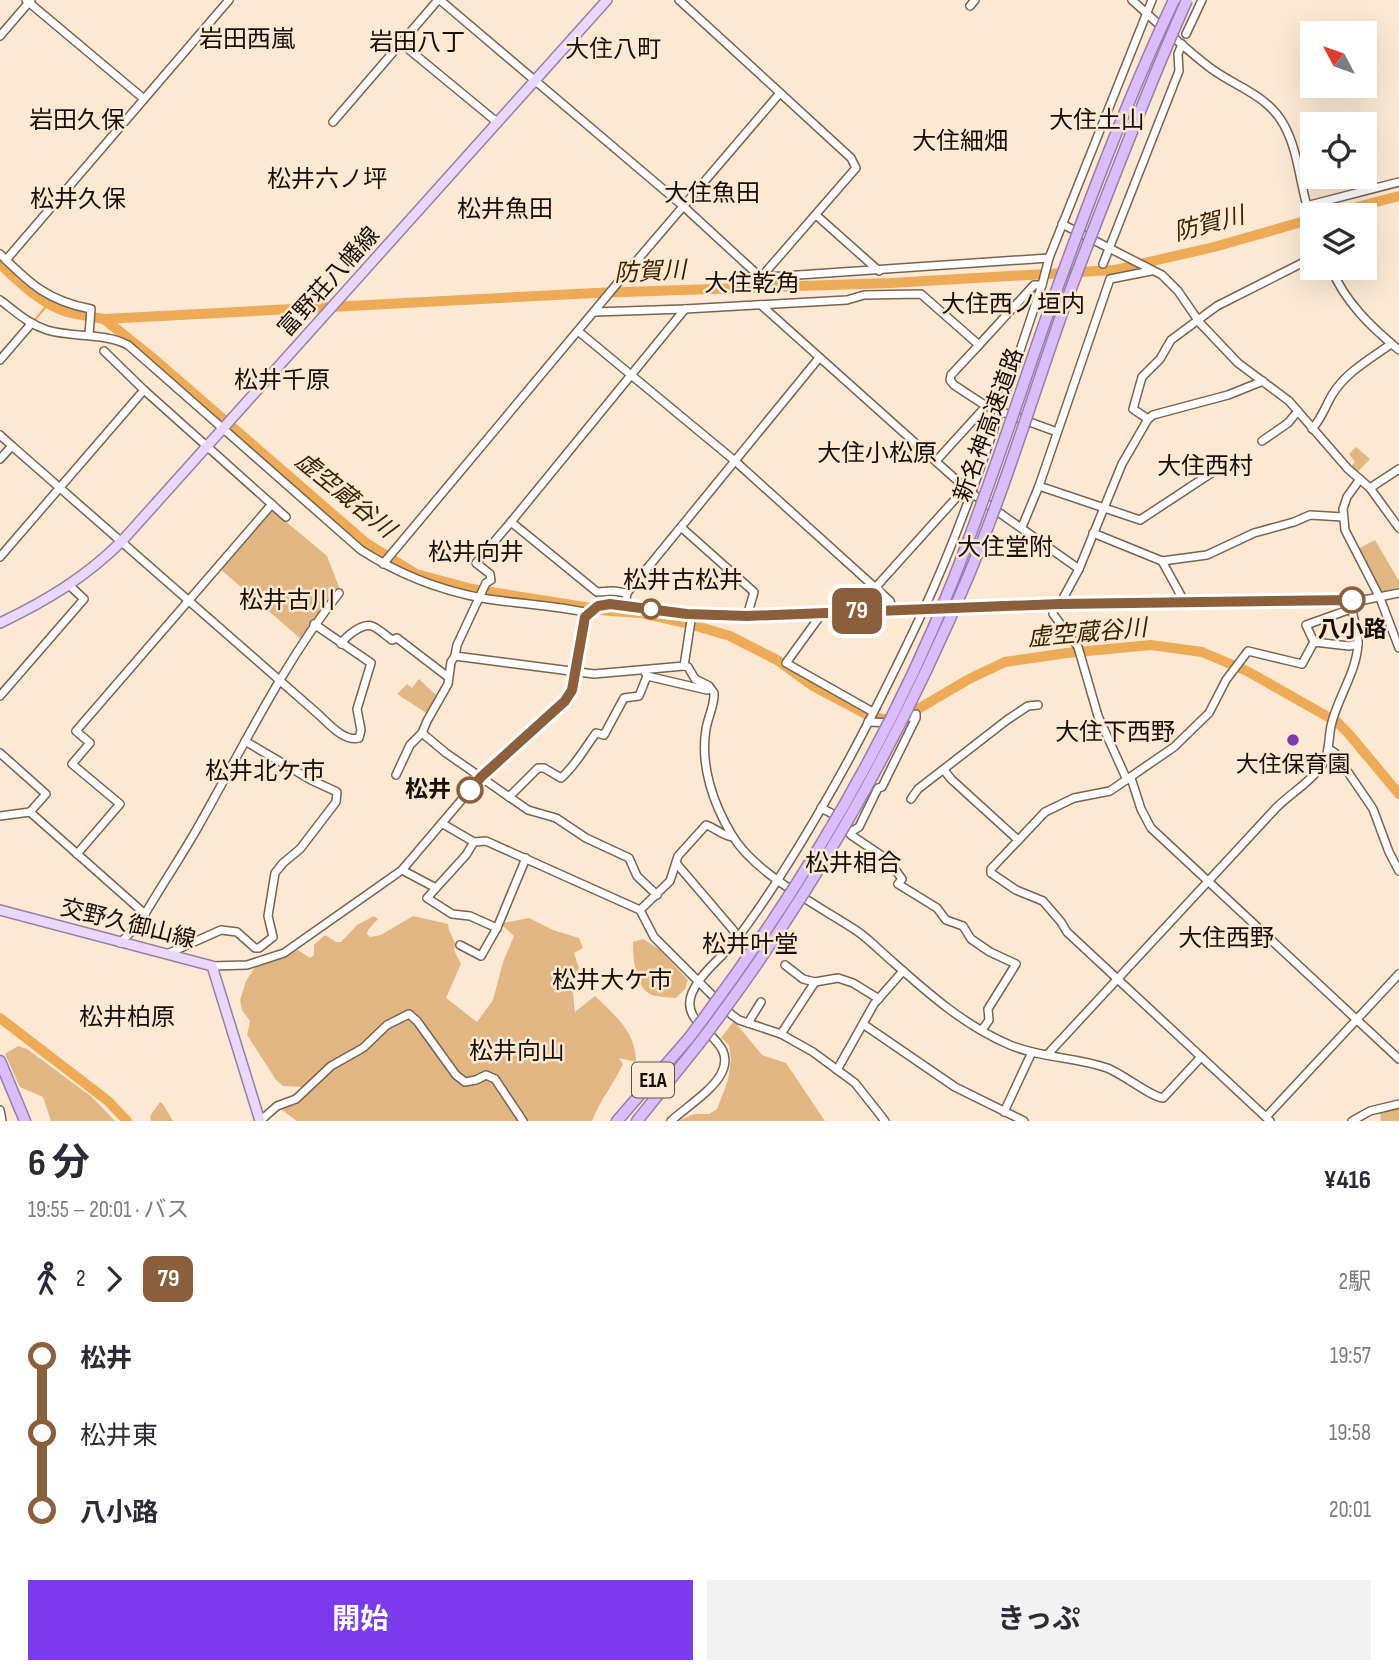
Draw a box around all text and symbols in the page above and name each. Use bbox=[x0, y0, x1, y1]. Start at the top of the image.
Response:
north arrow bbox=[1300, 21, 1377, 98]
map controls bbox=[1300, 21, 1377, 280]
district label: 岩田西嵐 bbox=[199, 25, 295, 54]
district label: 岩田八丁 bbox=[369, 28, 465, 57]
district label: 大住八町 bbox=[565, 35, 661, 64]
district label: 岩田久保 bbox=[29, 106, 125, 135]
district label: 大住土山 bbox=[1049, 106, 1145, 135]
button: locate bbox=[1300, 112, 1377, 189]
district label: 大住細畑 bbox=[912, 127, 1008, 156]
district label: 松井六ノ坪 bbox=[267, 165, 387, 194]
district label: 大住魚田 bbox=[664, 179, 760, 208]
district label: 松井久保 bbox=[30, 185, 126, 214]
district label: 松井魚田 bbox=[457, 195, 553, 224]
water label: 防賀川 bbox=[1170, 200, 1250, 247]
button: layers bbox=[1300, 203, 1377, 280]
street label: 富野荘八幡線 bbox=[272, 221, 386, 343]
water label: 防賀川 bbox=[613, 255, 690, 288]
district label: 大住乾角 bbox=[704, 269, 800, 298]
district label: 大住西ノ垣内 bbox=[941, 290, 1085, 319]
street label: 新名神高速道路 bbox=[948, 345, 1030, 505]
district label: 松井千原 bbox=[234, 366, 330, 395]
district label: 大住小松原 bbox=[817, 439, 937, 468]
water label: 虚空蔵谷川 bbox=[289, 446, 403, 546]
district label: 大住西村 bbox=[1157, 452, 1253, 481]
district label: 大住堂附 bbox=[957, 533, 1053, 562]
district label: 松井向井 bbox=[428, 538, 524, 567]
district label: 松井古松井 bbox=[623, 566, 743, 595]
district label: 松井古川 bbox=[239, 586, 335, 615]
marker: 八小路 bbox=[1339, 587, 1365, 613]
line badge: 79 bbox=[826, 588, 888, 634]
text: 79 bbox=[846, 596, 868, 625]
unlabelled marker bbox=[641, 599, 661, 619]
water label: 虚空蔵谷川 bbox=[1026, 613, 1151, 653]
place label: 八小路 bbox=[1318, 616, 1387, 644]
district label: 大住下西野 bbox=[1055, 718, 1175, 747]
marker: 大住保育園 bbox=[1285, 732, 1301, 748]
place label: 大住保育園 bbox=[1236, 751, 1351, 779]
district label: 松井北ケ市 bbox=[205, 757, 325, 786]
place label: 松井 bbox=[405, 776, 451, 804]
marker: 松井 bbox=[457, 777, 483, 803]
district label: 松井相合 bbox=[805, 849, 901, 878]
street label: 交野久御山線 bbox=[58, 894, 198, 954]
district label: 大住西野 bbox=[1178, 924, 1274, 953]
district label: 松井叶堂 bbox=[702, 930, 798, 959]
district label: 松井大ケ市 bbox=[552, 966, 672, 995]
district label: 松井柏原 bbox=[79, 1003, 175, 1032]
district label: 松井向山 bbox=[469, 1037, 565, 1066]
road number: E1A bbox=[632, 1062, 674, 1098]
text: 6 分 bbox=[28, 1141, 90, 1186]
text: ¥416 bbox=[1323, 1165, 1371, 1196]
text: 19:55 – 20:01 · バス bbox=[28, 1196, 189, 1224]
icon: walk bbox=[28, 1260, 66, 1298]
icon: forward bbox=[95, 1260, 133, 1298]
text: 79 bbox=[157, 1264, 179, 1293]
text: 2 bbox=[76, 1265, 85, 1293]
text: 2駅 bbox=[1339, 1268, 1371, 1296]
text: 19:57 bbox=[1330, 1342, 1371, 1370]
text: 松井 bbox=[80, 1344, 132, 1375]
text: 19:58 bbox=[1329, 1419, 1371, 1447]
text: 松井東 bbox=[80, 1421, 158, 1452]
text: 20:01 bbox=[1329, 1496, 1371, 1524]
text: 八小路 bbox=[80, 1498, 158, 1529]
button: 開始 bbox=[28, 1580, 693, 1660]
button: きっぷ bbox=[707, 1580, 1371, 1660]

